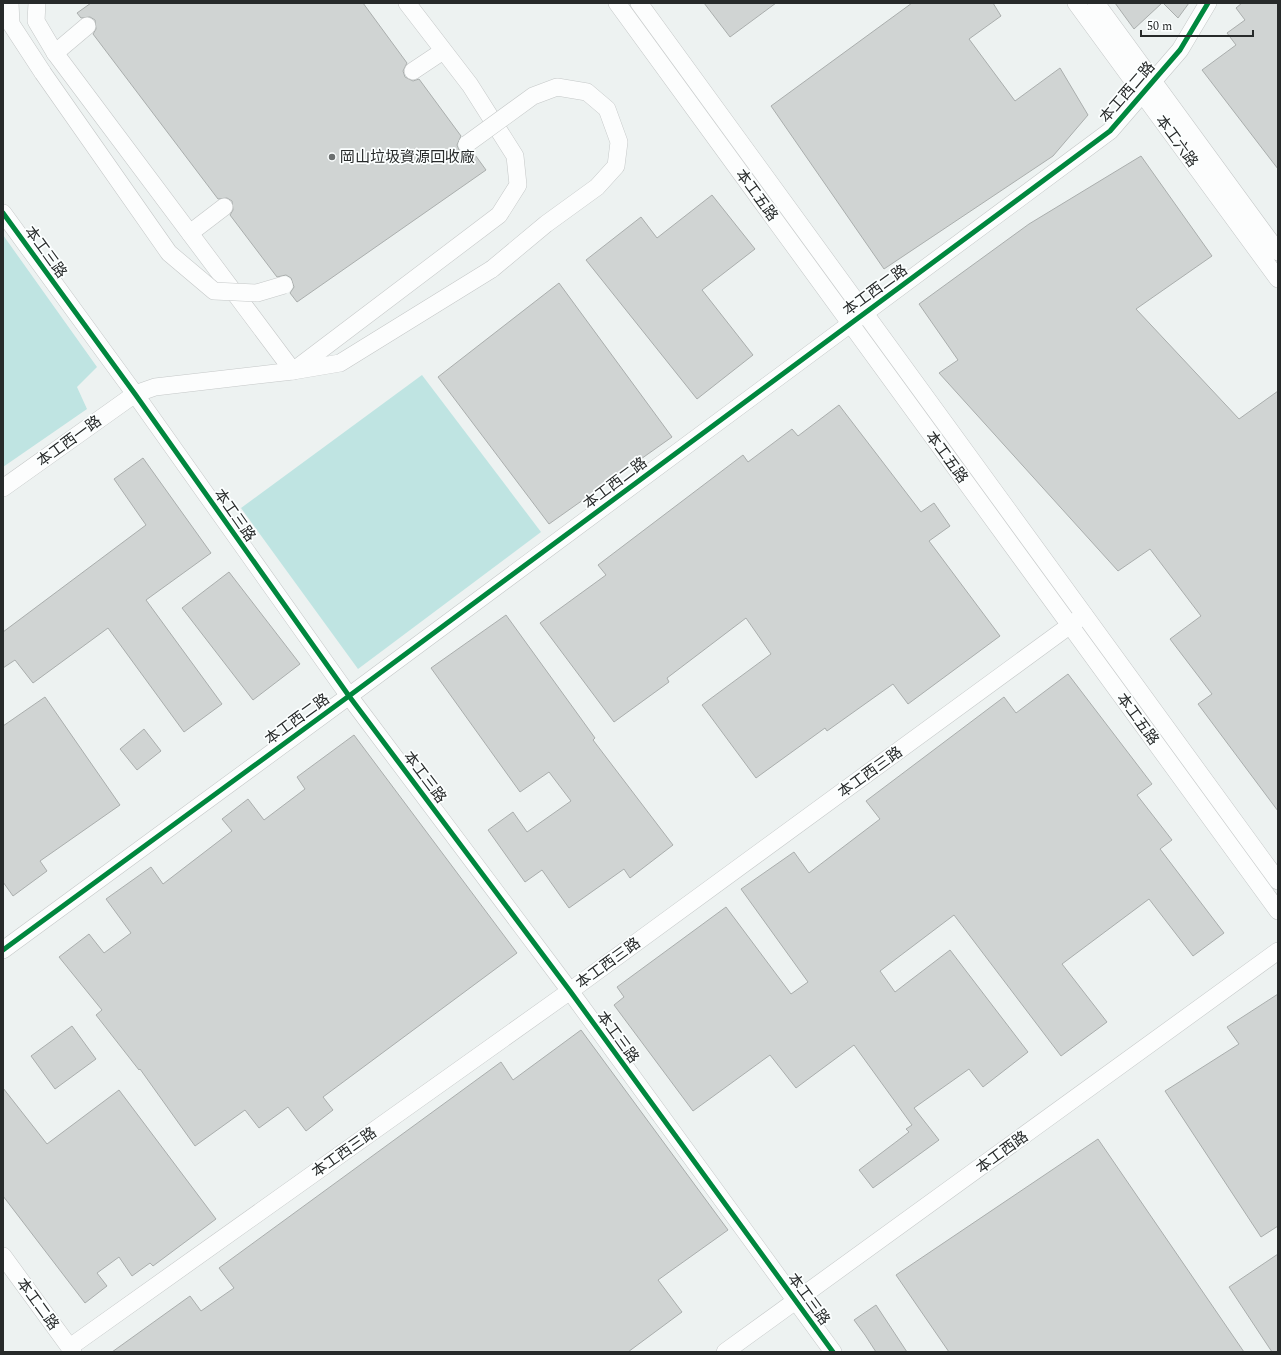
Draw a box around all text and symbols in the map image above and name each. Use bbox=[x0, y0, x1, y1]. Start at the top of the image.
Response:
scale bar bbox=[1141, 12, 1253, 38]
text: 50 m bbox=[1147, 17, 1172, 36]
street label: 本工西二路 bbox=[1094, 56, 1161, 128]
street label: 本工六路 bbox=[1150, 110, 1204, 172]
place label: 岡山垃圾資源回收廠 bbox=[340, 146, 475, 169]
marker: 岡山垃圾資源回收廠 bbox=[327, 152, 337, 162]
street label: 本工五路 bbox=[730, 164, 784, 226]
street label: 本工三路 bbox=[19, 221, 73, 283]
street label: 本工西二路 bbox=[838, 259, 912, 322]
street label: 本工西一路 bbox=[32, 410, 106, 473]
street label: 本工五路 bbox=[920, 426, 974, 488]
street label: 本工西二路 bbox=[578, 452, 652, 515]
street label: 本工三路 bbox=[208, 484, 261, 546]
street label: 本工西二路 bbox=[260, 688, 334, 751]
street label: 本工五路 bbox=[1111, 688, 1165, 750]
street label: 本工西三路 bbox=[833, 741, 907, 804]
street label: 本工三路 bbox=[397, 746, 452, 808]
street label: 本工西三路 bbox=[571, 932, 645, 995]
street label: 本工三路 bbox=[591, 1006, 645, 1068]
street label: 本工西三路 bbox=[307, 1121, 382, 1183]
street label: 本工西路 bbox=[971, 1125, 1033, 1179]
street label: 本工三路 bbox=[782, 1268, 836, 1330]
street label: 本工二路 bbox=[11, 1273, 65, 1335]

